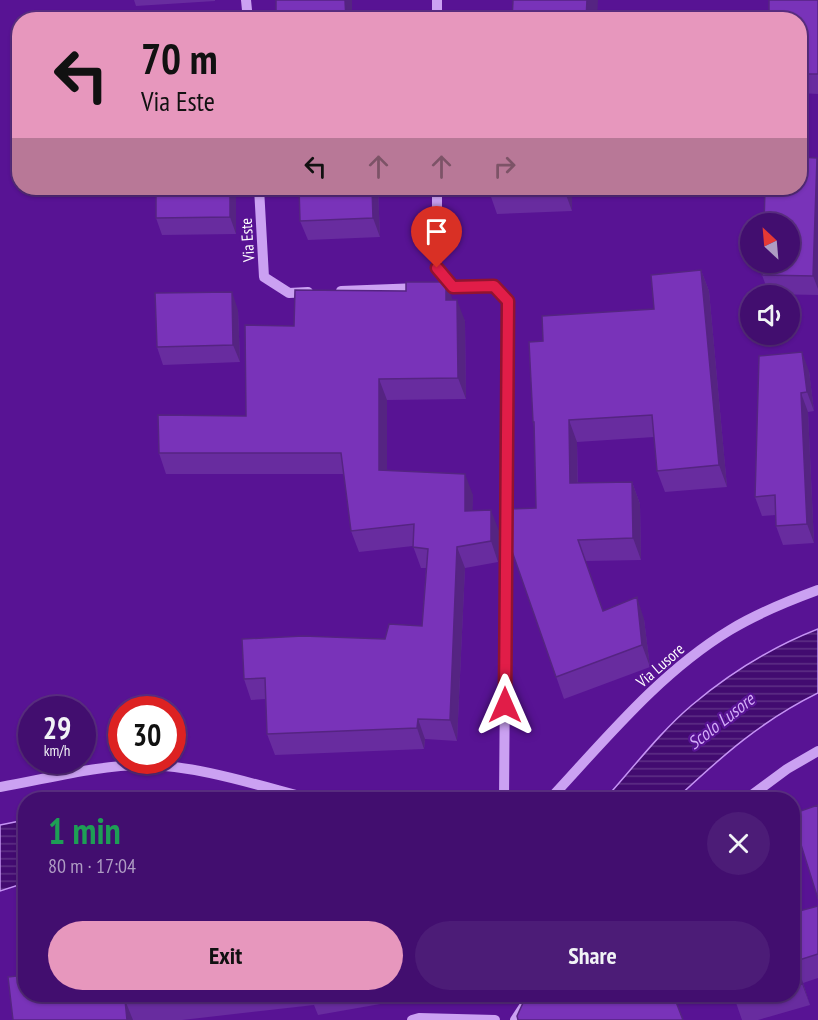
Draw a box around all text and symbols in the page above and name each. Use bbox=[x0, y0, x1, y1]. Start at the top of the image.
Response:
text: 70 m bbox=[141, 31, 218, 86]
icon: left bbox=[42, 36, 120, 114]
text: Via Este bbox=[141, 84, 215, 118]
icon: left bbox=[299, 150, 332, 183]
icon: ahead bbox=[362, 150, 395, 183]
icon: ahead bbox=[425, 150, 458, 183]
icon: right bbox=[488, 150, 521, 183]
pin bbox=[411, 206, 462, 268]
north arrow bbox=[740, 213, 800, 273]
map controls bbox=[740, 213, 800, 345]
icon: arrive bbox=[420, 215, 453, 248]
street label: Via Este bbox=[235, 217, 259, 264]
button: sound bbox=[740, 285, 800, 345]
street label: Via Lusore bbox=[631, 639, 688, 692]
position arrow bbox=[473, 673, 537, 737]
water label: Scolo Lusore bbox=[683, 687, 760, 754]
speed limit sign: 30 bbox=[108, 696, 186, 774]
text: 29 bbox=[43, 708, 71, 747]
text: km/h bbox=[44, 741, 70, 760]
text: 1 min bbox=[48, 807, 121, 854]
button: close bbox=[707, 812, 770, 875]
text: 80 m · 17:04 bbox=[48, 853, 136, 879]
button: Exit bbox=[48, 921, 403, 990]
button: Share bbox=[415, 921, 770, 990]

